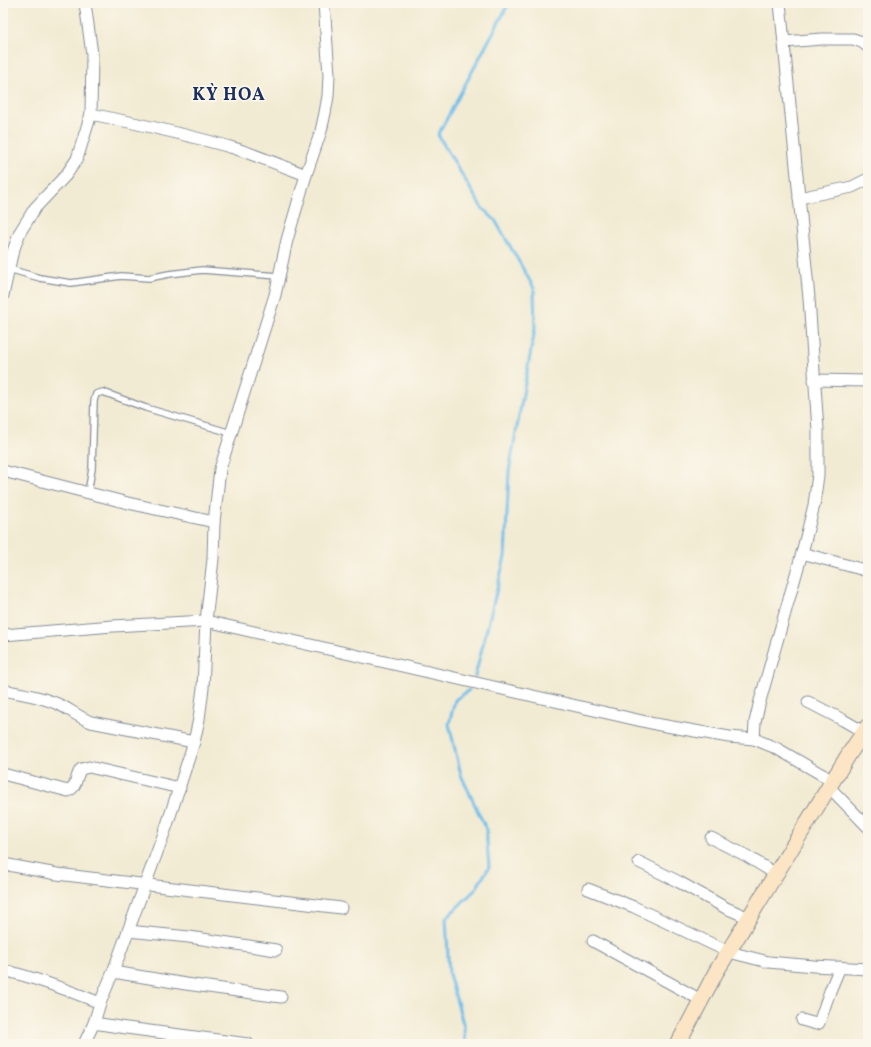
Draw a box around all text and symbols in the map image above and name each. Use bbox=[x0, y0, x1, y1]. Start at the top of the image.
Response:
district label: KỲ HOA bbox=[192, 83, 266, 108]

